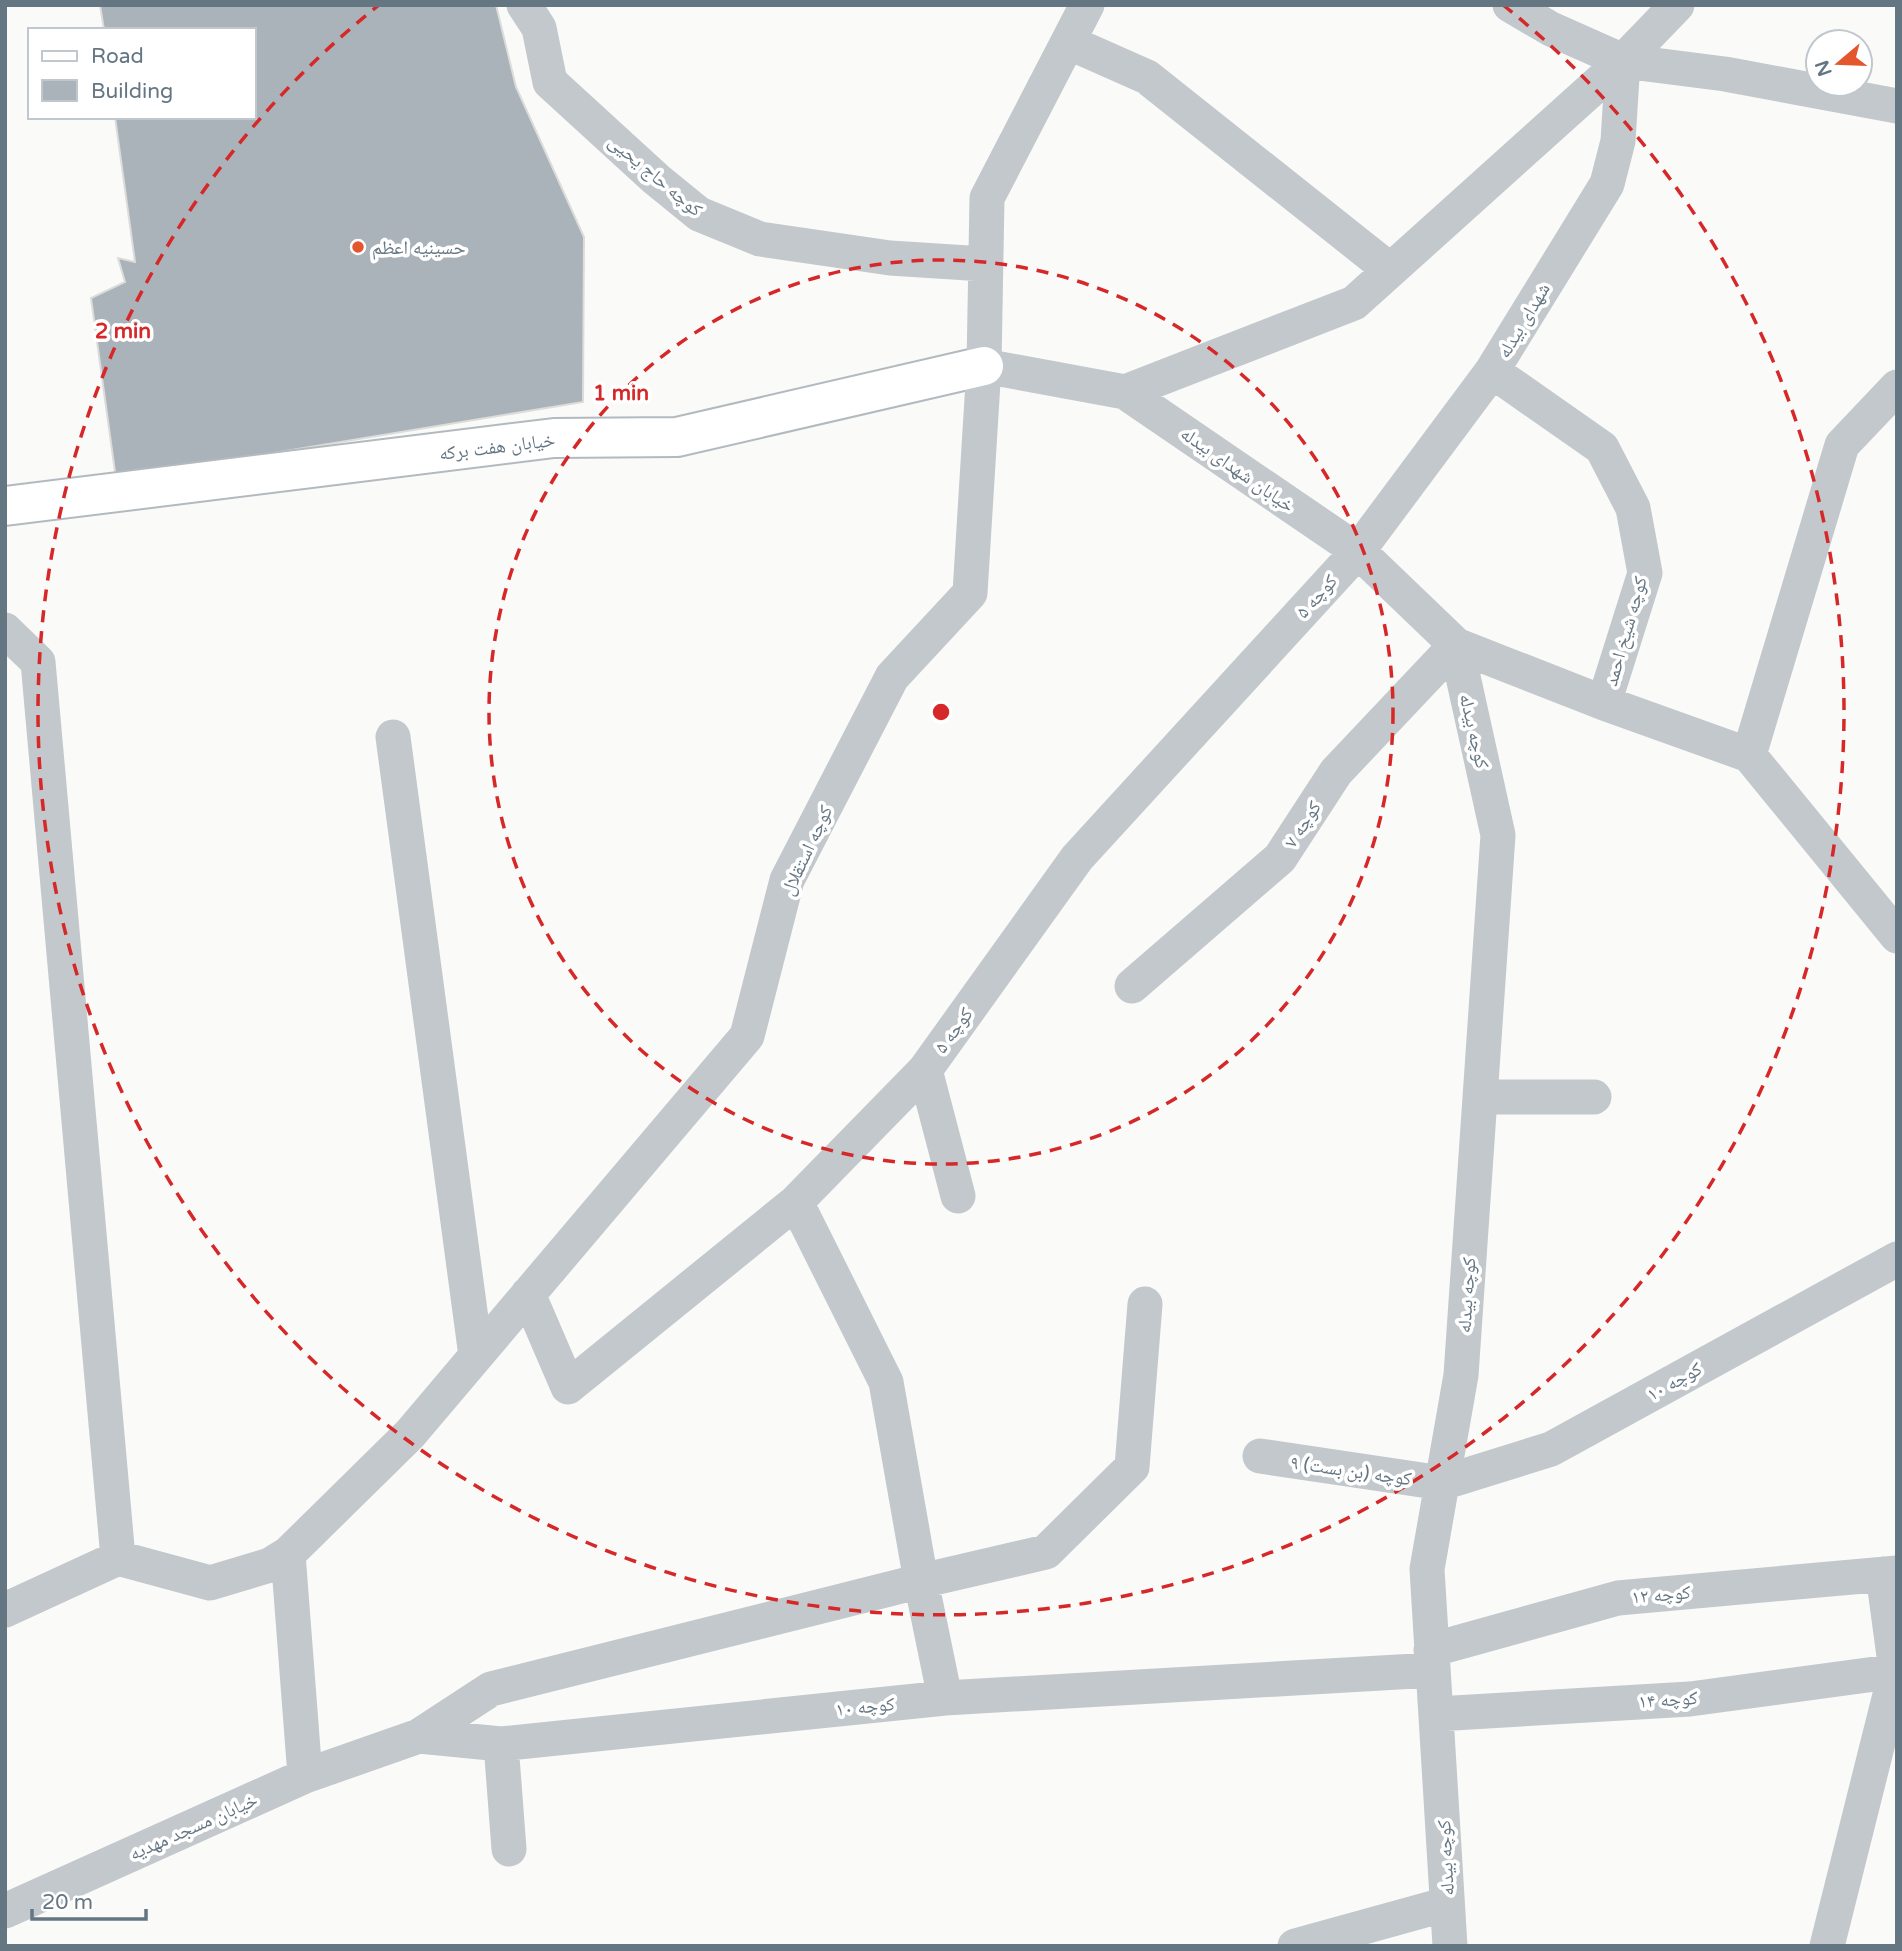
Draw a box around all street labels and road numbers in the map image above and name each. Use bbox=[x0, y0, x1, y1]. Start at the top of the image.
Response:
street label: کوچه حاج یحیی bbox=[604, 130, 707, 221]
street label: شهدای بیدله bbox=[1493, 279, 1555, 362]
street label: خیابان شهدای بیدله bbox=[1176, 423, 1298, 517]
street label: خیابان هفت برکه bbox=[438, 429, 556, 465]
street label: کوچه ۵ bbox=[1292, 570, 1342, 623]
street label: کوچه شیخ احمد bbox=[1600, 574, 1653, 689]
street label: کوچه بیدله bbox=[1455, 692, 1493, 771]
street label: کوچه ۷ bbox=[1280, 797, 1326, 852]
street label: کوچه استقلال bbox=[777, 802, 837, 899]
street label: کوچه ۵ bbox=[930, 1003, 978, 1058]
street label: کوچه بیدله bbox=[1453, 1256, 1481, 1334]
street label: کوچه ۱۰ bbox=[1643, 1358, 1706, 1406]
street label: کوچه (بن بست) ۹ bbox=[1289, 1452, 1413, 1490]
street label: کوچه ۱۲ bbox=[1631, 1581, 1692, 1609]
street label: کوچه ۱۴ bbox=[1638, 1687, 1699, 1713]
street label: کوچه ۱۰ bbox=[834, 1693, 896, 1721]
street label: خیابان مسجد مهدیه bbox=[126, 1789, 261, 1865]
street label: کوچه بیدله bbox=[1433, 1819, 1459, 1897]

